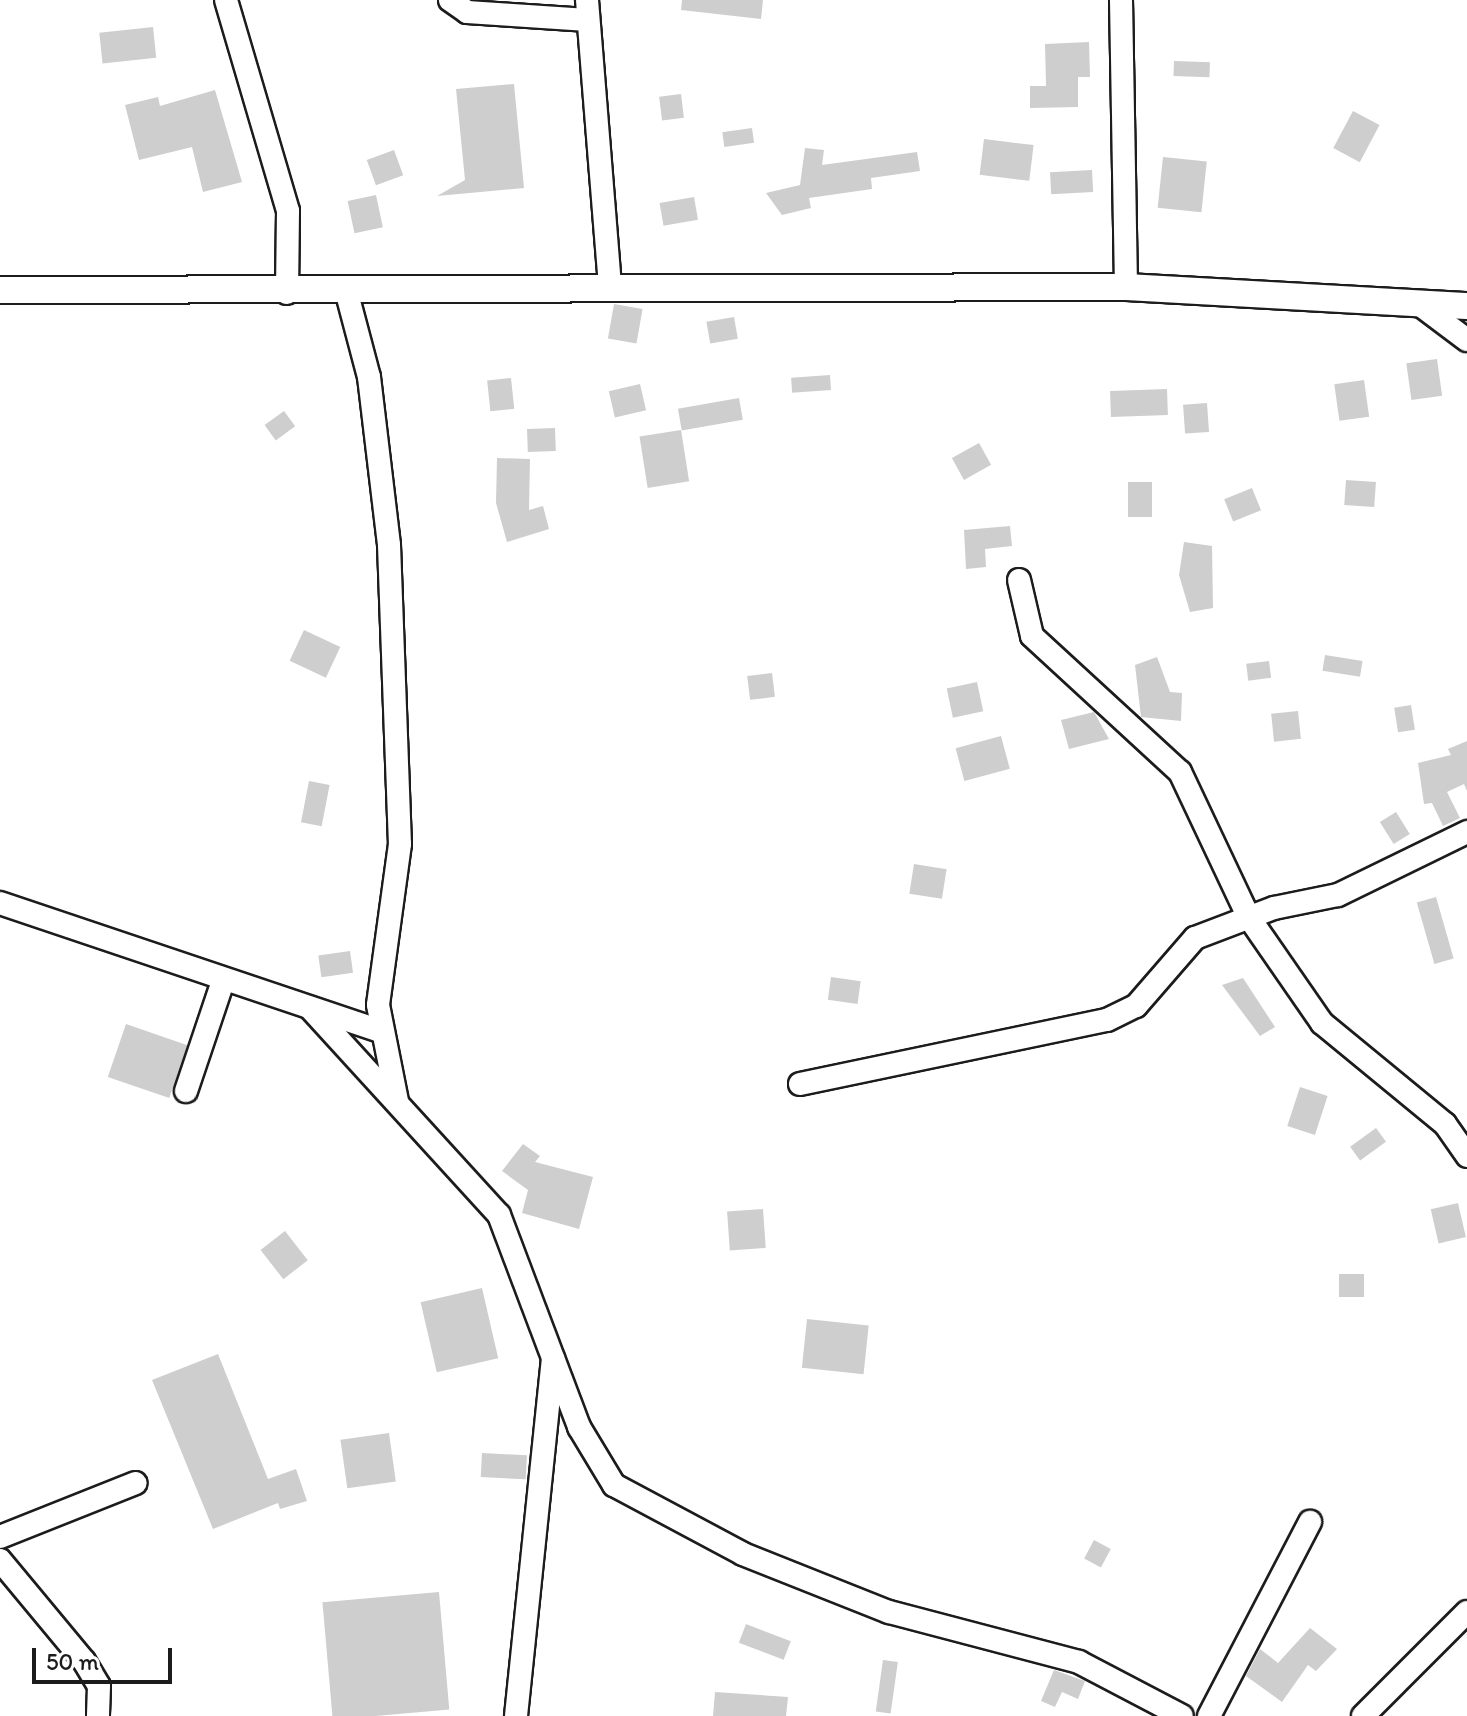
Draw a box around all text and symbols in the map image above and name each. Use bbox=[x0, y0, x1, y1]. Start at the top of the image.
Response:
scale bar bbox=[36, 1632, 176, 1682]
text: 50 m bbox=[46, 1647, 99, 1676]

